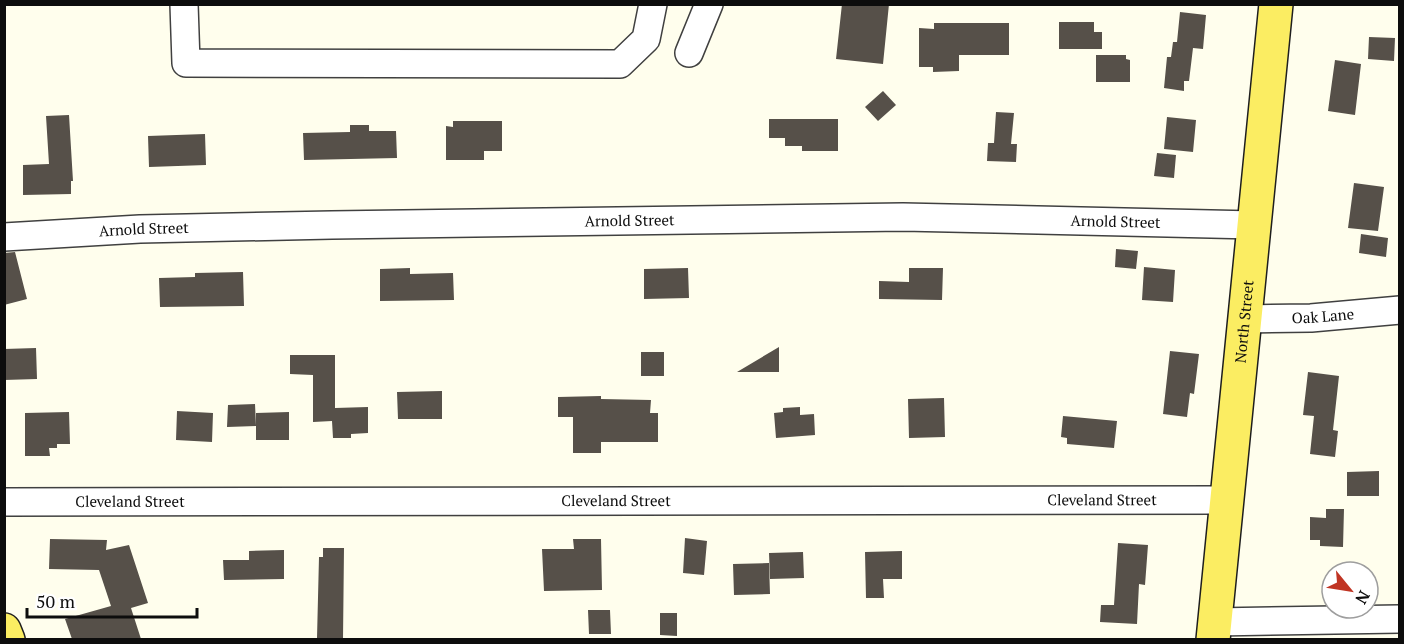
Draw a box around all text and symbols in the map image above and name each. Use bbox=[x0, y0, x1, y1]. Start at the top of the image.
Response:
street label: Arnold Street bbox=[585, 209, 675, 230]
street label: Arnold Street bbox=[1071, 210, 1161, 232]
street label: Arnold Street bbox=[98, 217, 189, 240]
street label: North Street bbox=[1229, 279, 1258, 364]
street label: Oak Lane bbox=[1292, 303, 1355, 327]
street label: Cleveland Street bbox=[1047, 489, 1157, 509]
street label: Cleveland Street bbox=[561, 490, 671, 510]
street label: Cleveland Street bbox=[75, 491, 185, 511]
north arrow bbox=[1320, 560, 1380, 620]
scale bar bbox=[27, 581, 196, 619]
text: N bbox=[1350, 587, 1376, 608]
text: 50 m bbox=[36, 589, 76, 613]

